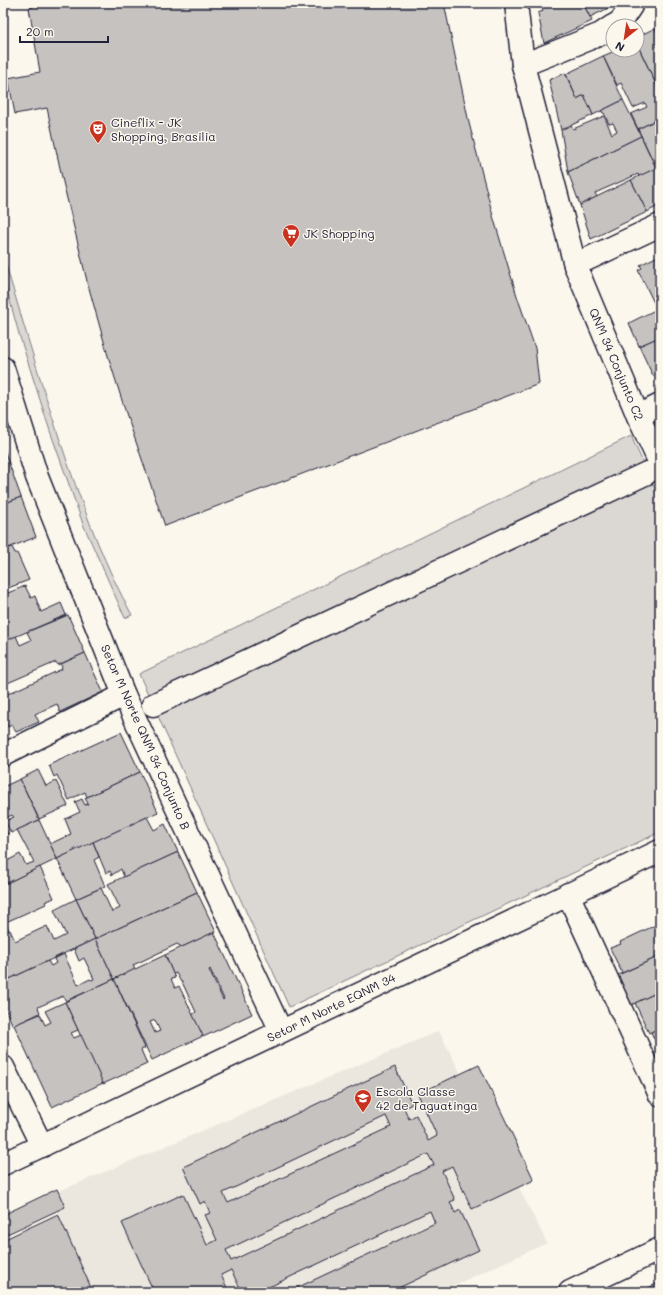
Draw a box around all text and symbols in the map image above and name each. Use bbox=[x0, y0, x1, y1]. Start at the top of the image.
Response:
scale bar bbox=[20, 18, 108, 44]
north arrow bbox=[605, 18, 645, 58]
text: 20 m bbox=[26, 23, 54, 39]
text: N bbox=[612, 39, 627, 56]
place label: Cineflix - JK Shopping, Brasilia bbox=[111, 114, 216, 144]
theatre icon: Cineflix - JK Shopping, Brasilia bbox=[88, 119, 108, 144]
supermarket icon: JK Shopping bbox=[281, 223, 301, 248]
place label: JK Shopping bbox=[304, 225, 374, 241]
street label: QNM 34 Conjunto C2 bbox=[586, 305, 648, 423]
street label: Setor M Norte QNM 34 Conjunto B bbox=[98, 642, 194, 832]
street label: Setor M Norte EQNM 34 bbox=[264, 969, 398, 1045]
place label: Escola Classe 42 de Taguatinga bbox=[376, 1083, 478, 1113]
school or university icon: Escola Classe 42 de Taguatinga bbox=[353, 1088, 373, 1113]

